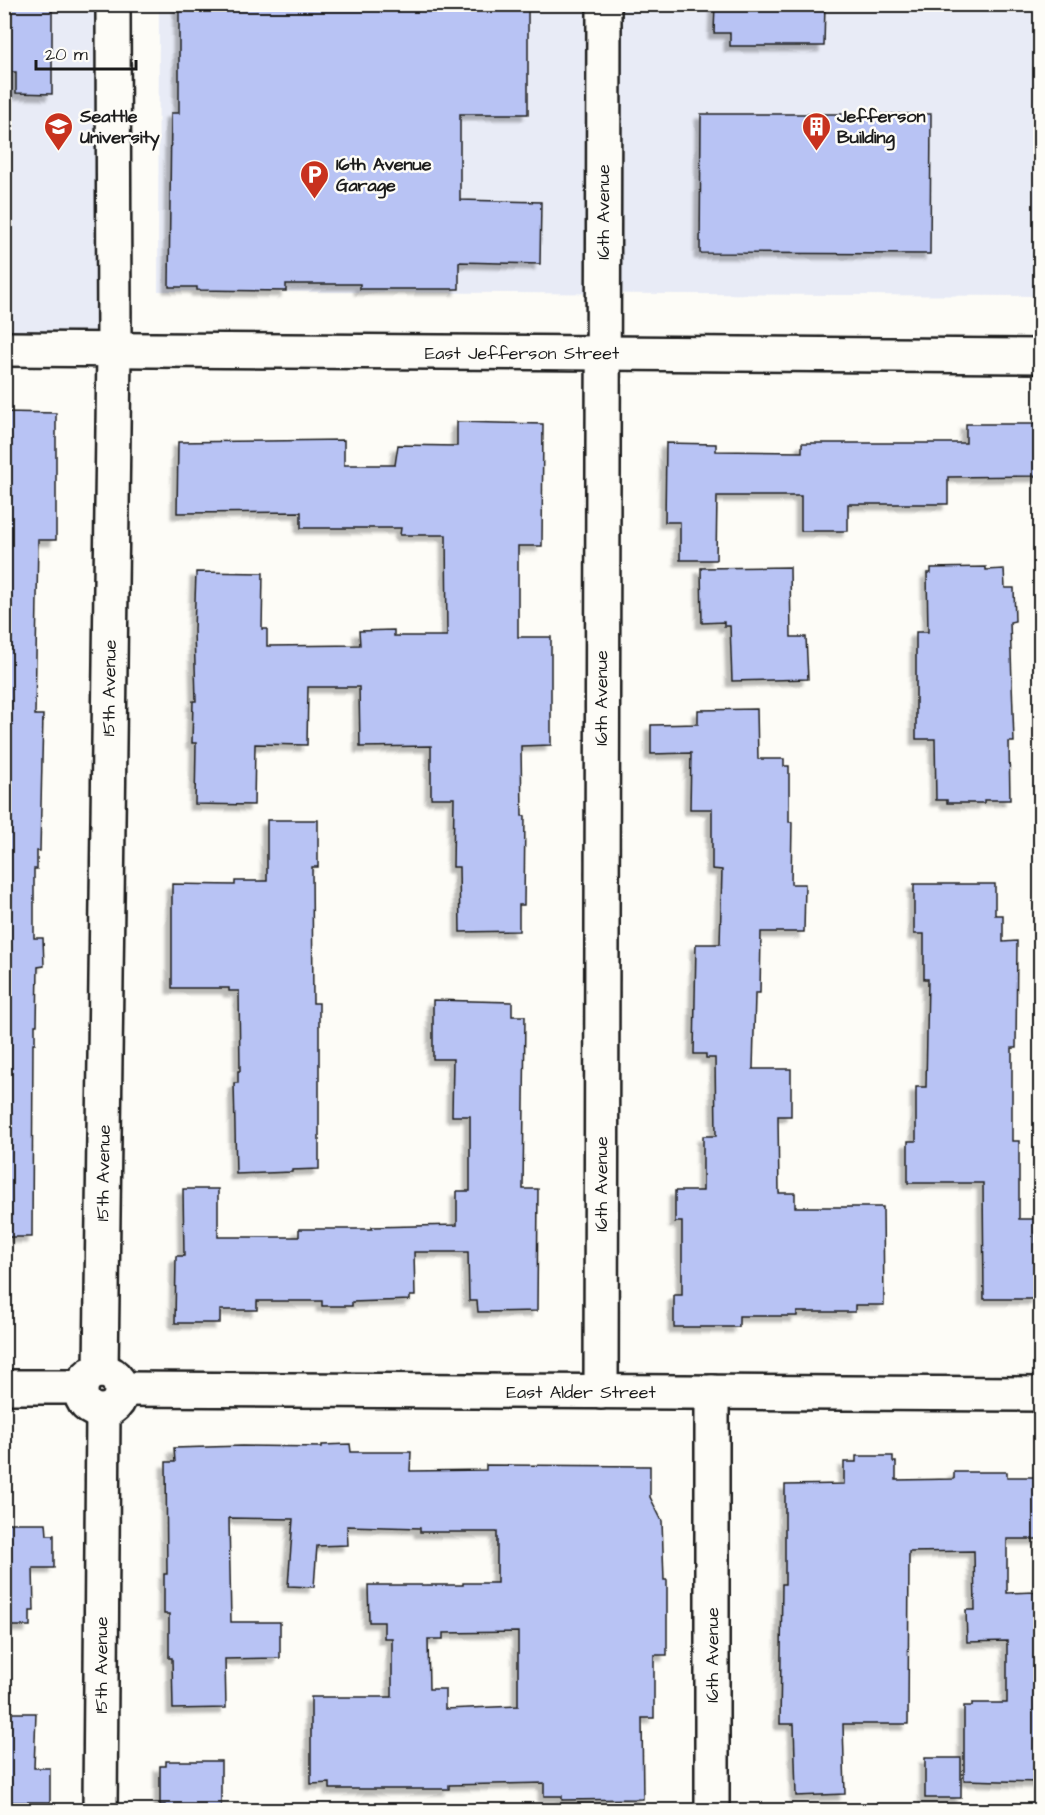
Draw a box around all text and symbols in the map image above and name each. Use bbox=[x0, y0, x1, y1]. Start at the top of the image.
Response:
scale bar bbox=[36, 33, 136, 71]
text: 20 m bbox=[45, 42, 88, 67]
place label: Seattle University bbox=[79, 104, 160, 151]
place label: Jefferson Building bbox=[836, 104, 925, 151]
school or university icon: Seattle University bbox=[43, 110, 75, 152]
building icon: Jefferson Building bbox=[800, 110, 832, 152]
place label: 16th Avenue Garage bbox=[336, 152, 432, 199]
parking icon: 16th Avenue Garage bbox=[299, 158, 331, 200]
street label: 16th Avenue bbox=[591, 164, 616, 260]
street label: East Jefferson Street bbox=[425, 341, 620, 366]
street label: 15th Avenue bbox=[96, 639, 123, 737]
street label: 16th Avenue bbox=[589, 650, 614, 746]
street label: 15th Avenue bbox=[90, 1124, 117, 1222]
street label: 16th Avenue bbox=[589, 1136, 614, 1232]
street label: East Alder Street bbox=[506, 1380, 656, 1405]
street label: 16th Avenue bbox=[700, 1607, 725, 1703]
street label: 15th Avenue bbox=[89, 1616, 114, 1713]

